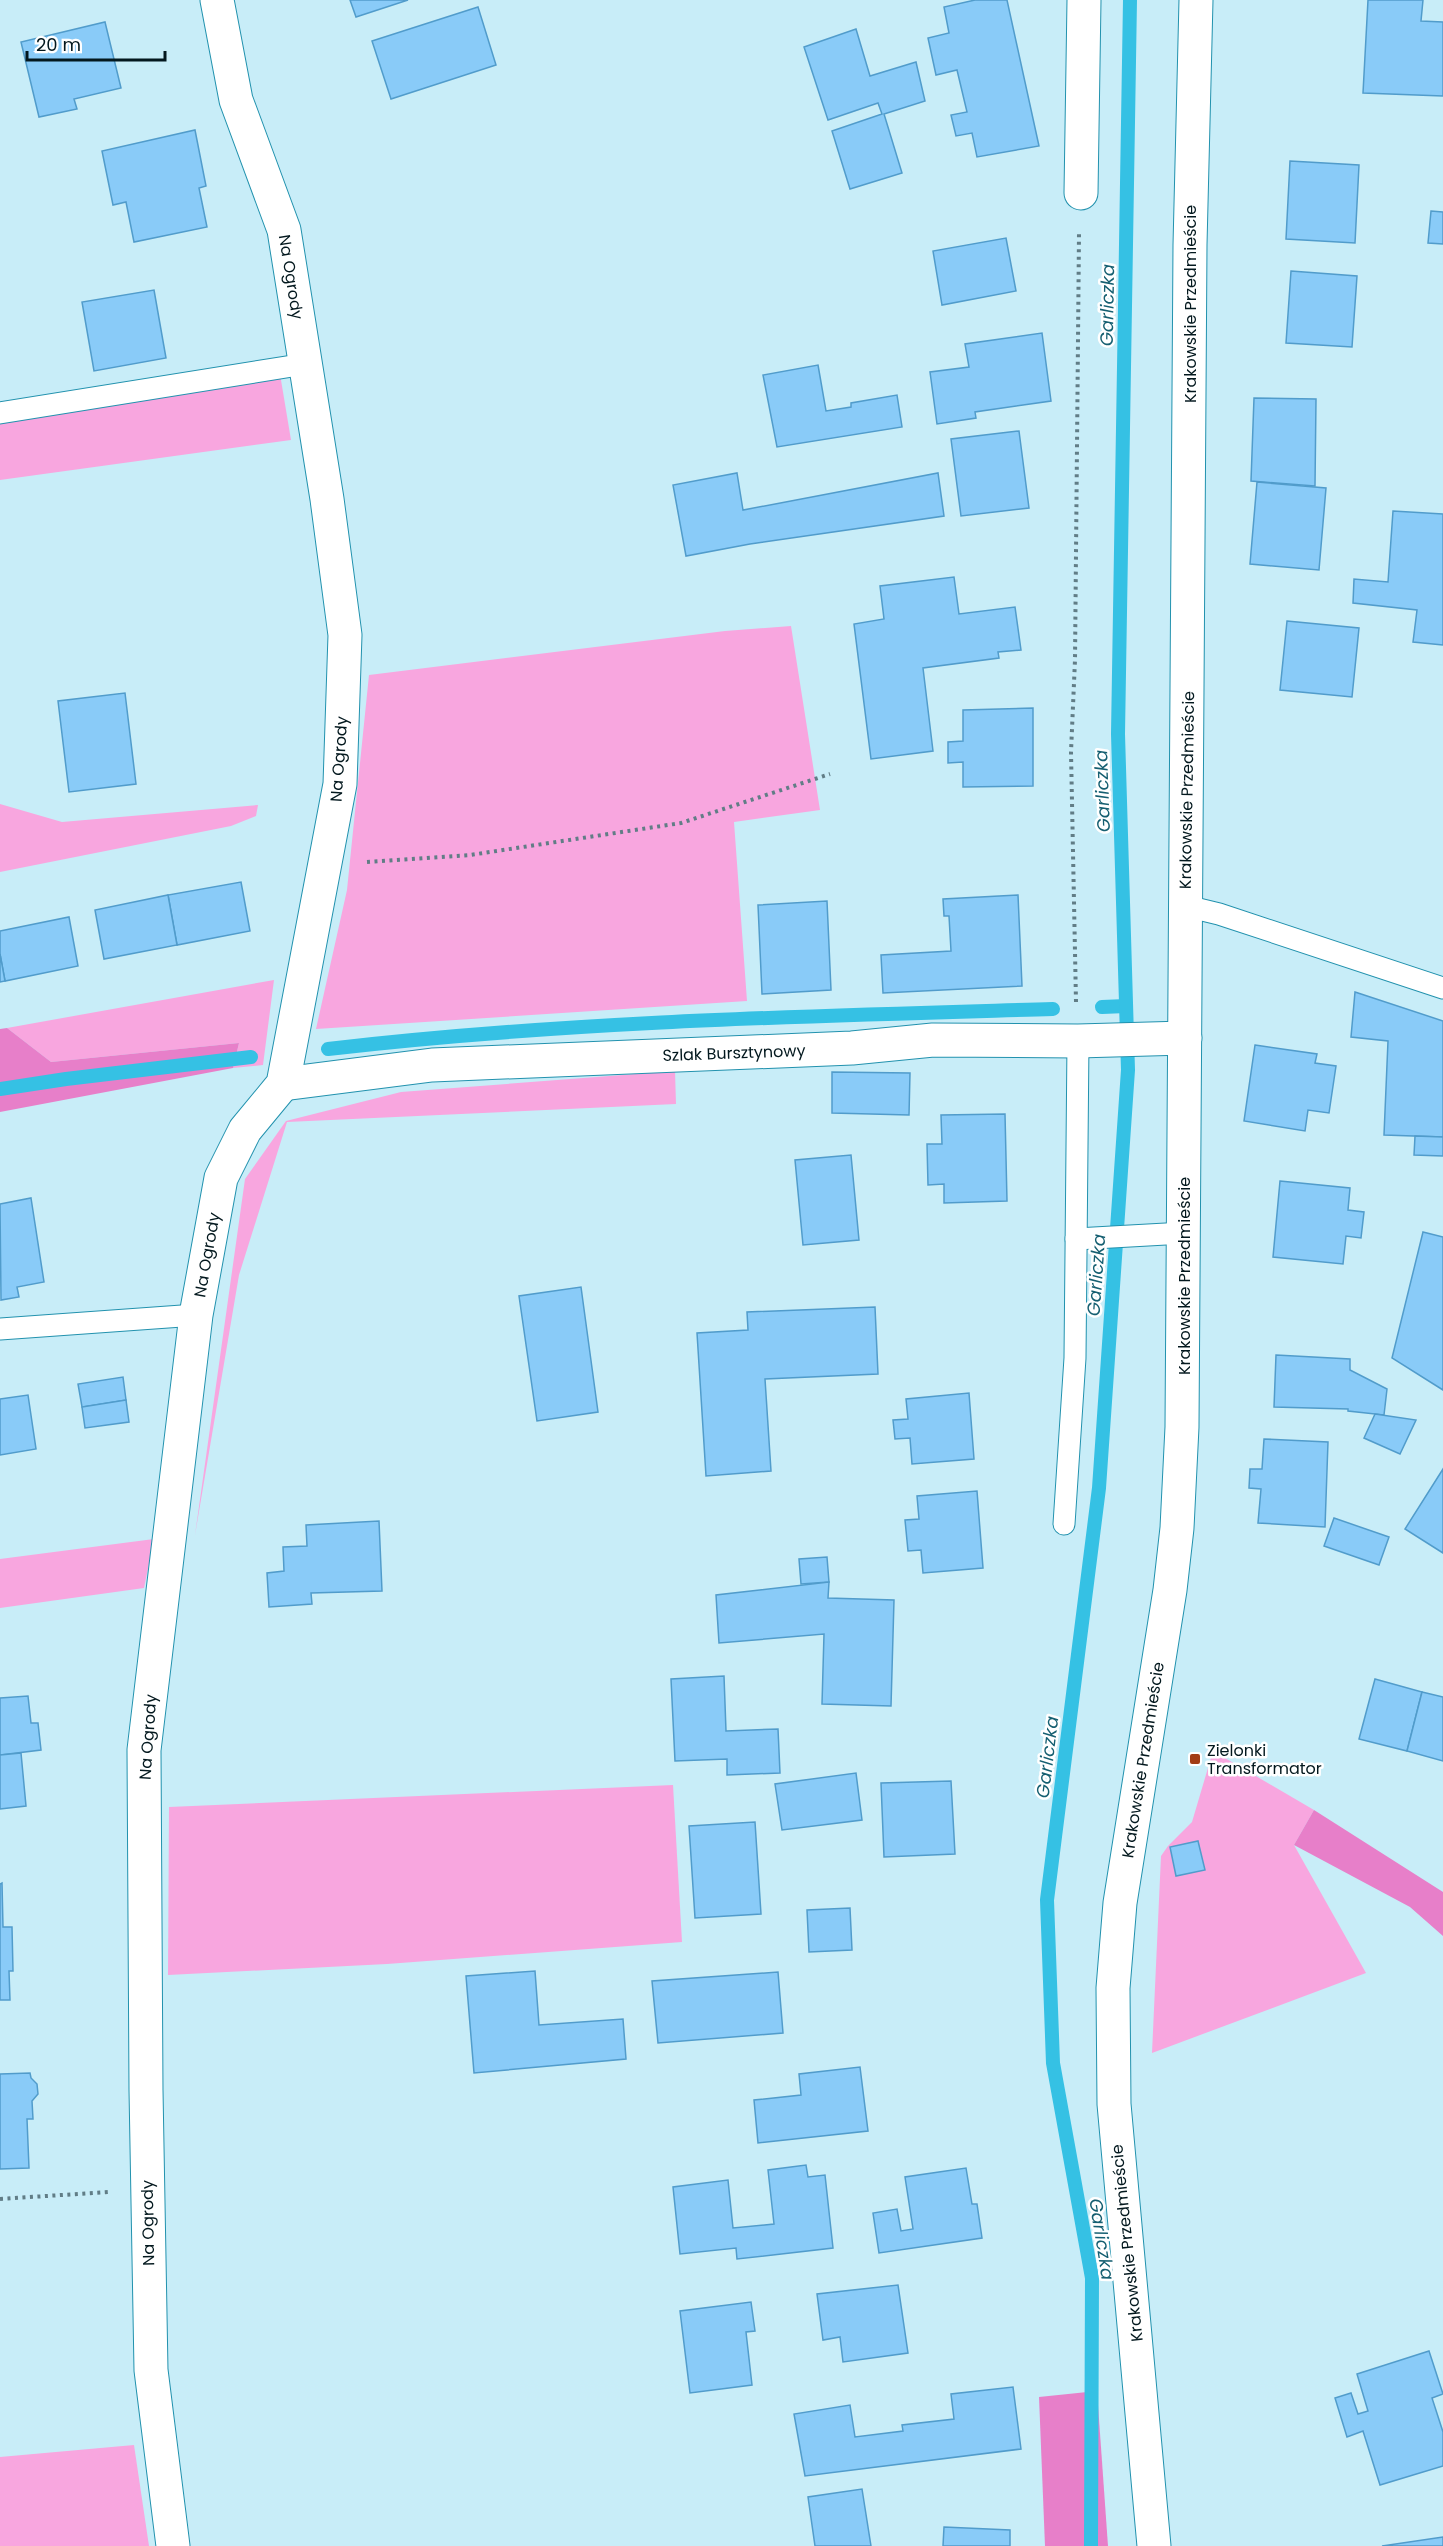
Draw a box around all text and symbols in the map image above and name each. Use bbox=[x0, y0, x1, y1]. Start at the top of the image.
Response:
scale bar bbox=[27, 24, 165, 62]
text: 20 m bbox=[36, 32, 81, 57]
street label: Krakowskie Przedmieście bbox=[1179, 205, 1202, 403]
street label: Na Ogrody bbox=[273, 233, 309, 321]
water label: Garliczka bbox=[1094, 264, 1120, 346]
street label: Krakowskie Przedmieście bbox=[1174, 691, 1200, 889]
street label: Na Ogrody bbox=[325, 715, 353, 803]
water label: Garliczka bbox=[1088, 749, 1116, 833]
street label: Szlak Bursztynowy bbox=[662, 1039, 806, 1067]
street label: Krakowskie Przedmieście bbox=[1173, 1177, 1196, 1375]
street label: Na Ogrody bbox=[188, 1211, 226, 1299]
water label: Garliczka bbox=[1081, 1233, 1111, 1317]
street label: Krakowskie Przedmieście bbox=[1116, 1660, 1170, 1860]
street label: Na Ogrody bbox=[134, 1693, 162, 1781]
water label: Garliczka bbox=[1030, 1715, 1064, 1799]
place label: Zielonki Transformator bbox=[1207, 1739, 1322, 1780]
marker: Zielonki Transformator bbox=[1188, 1752, 1202, 1766]
street label: Krakowskie Przedmieście bbox=[1105, 2143, 1149, 2343]
street label: Na Ogrody bbox=[136, 2180, 160, 2266]
water label: Garliczka bbox=[1083, 2196, 1121, 2282]

